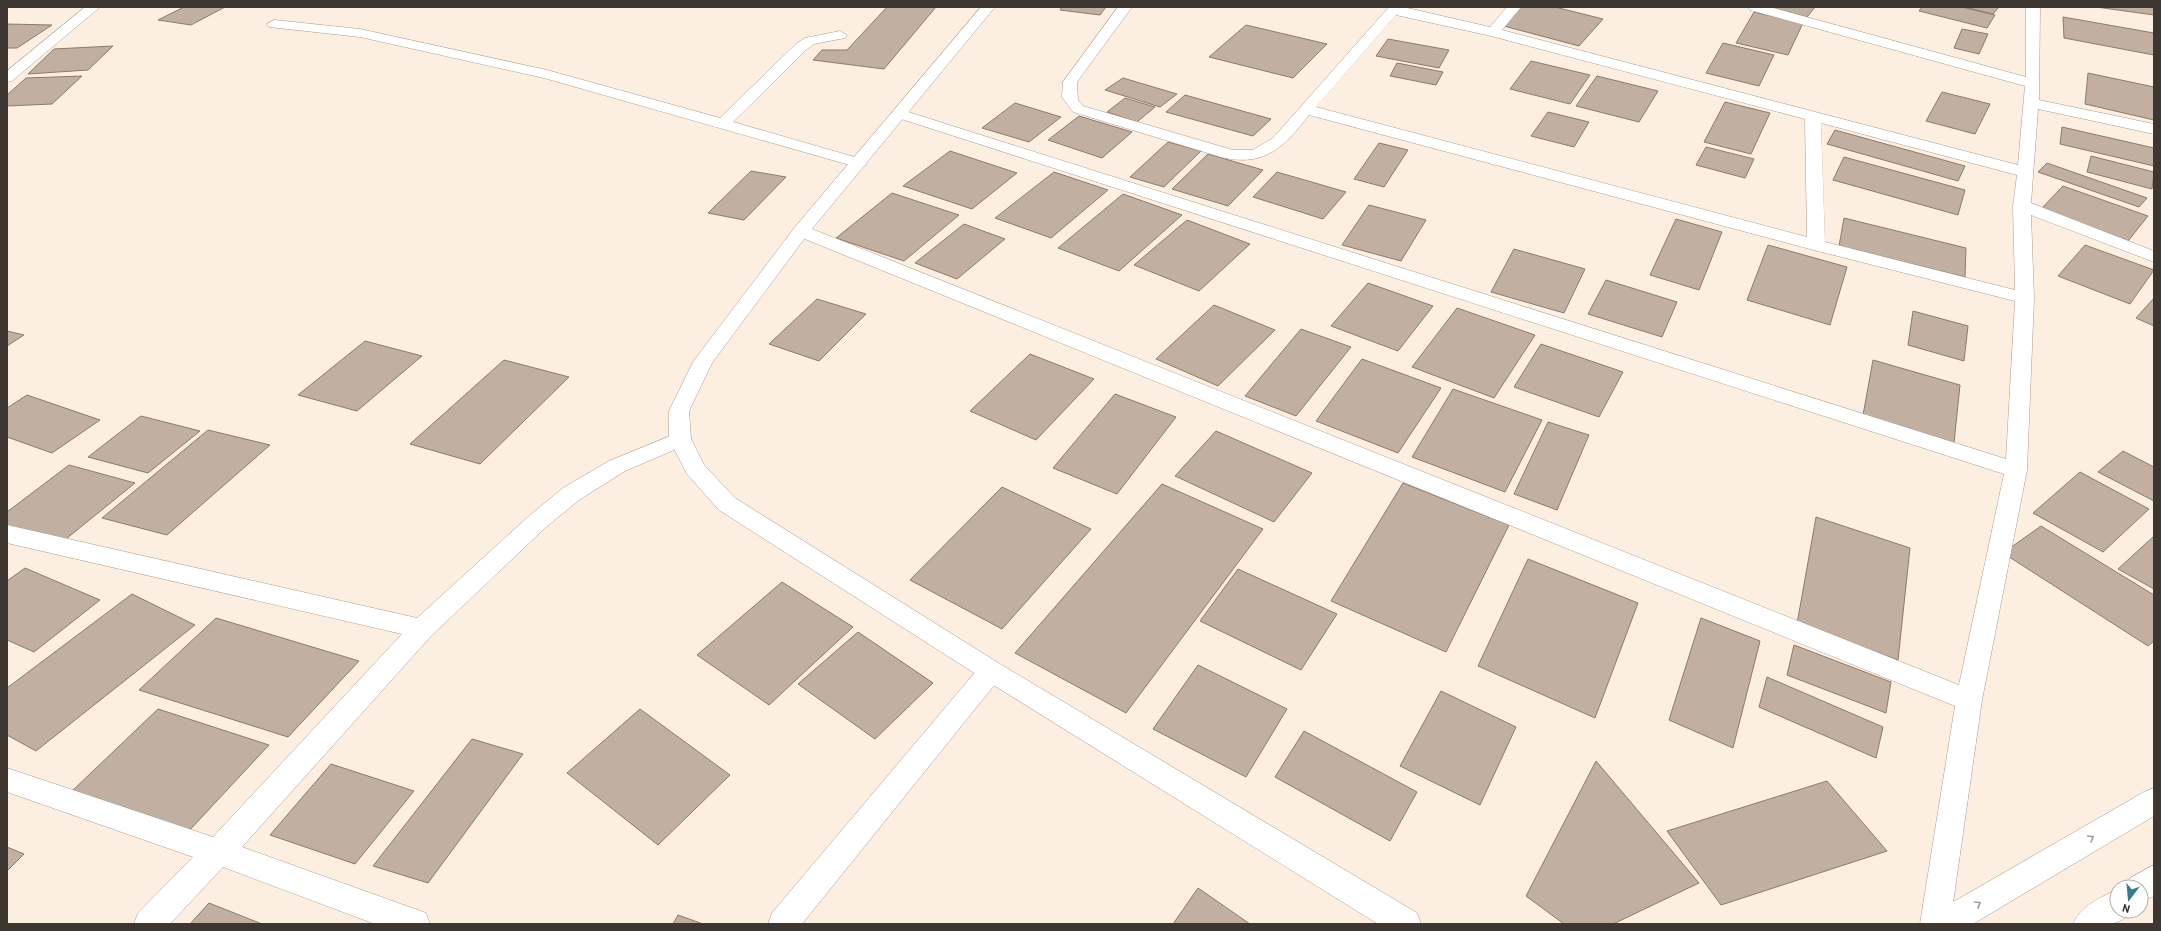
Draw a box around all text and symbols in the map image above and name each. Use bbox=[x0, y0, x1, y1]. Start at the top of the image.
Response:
one-way arrow bbox=[2086, 836, 2094, 843]
north arrow bbox=[2109, 879, 2149, 919]
one-way arrow bbox=[1974, 902, 1982, 909]
text: N bbox=[2121, 902, 2131, 916]

